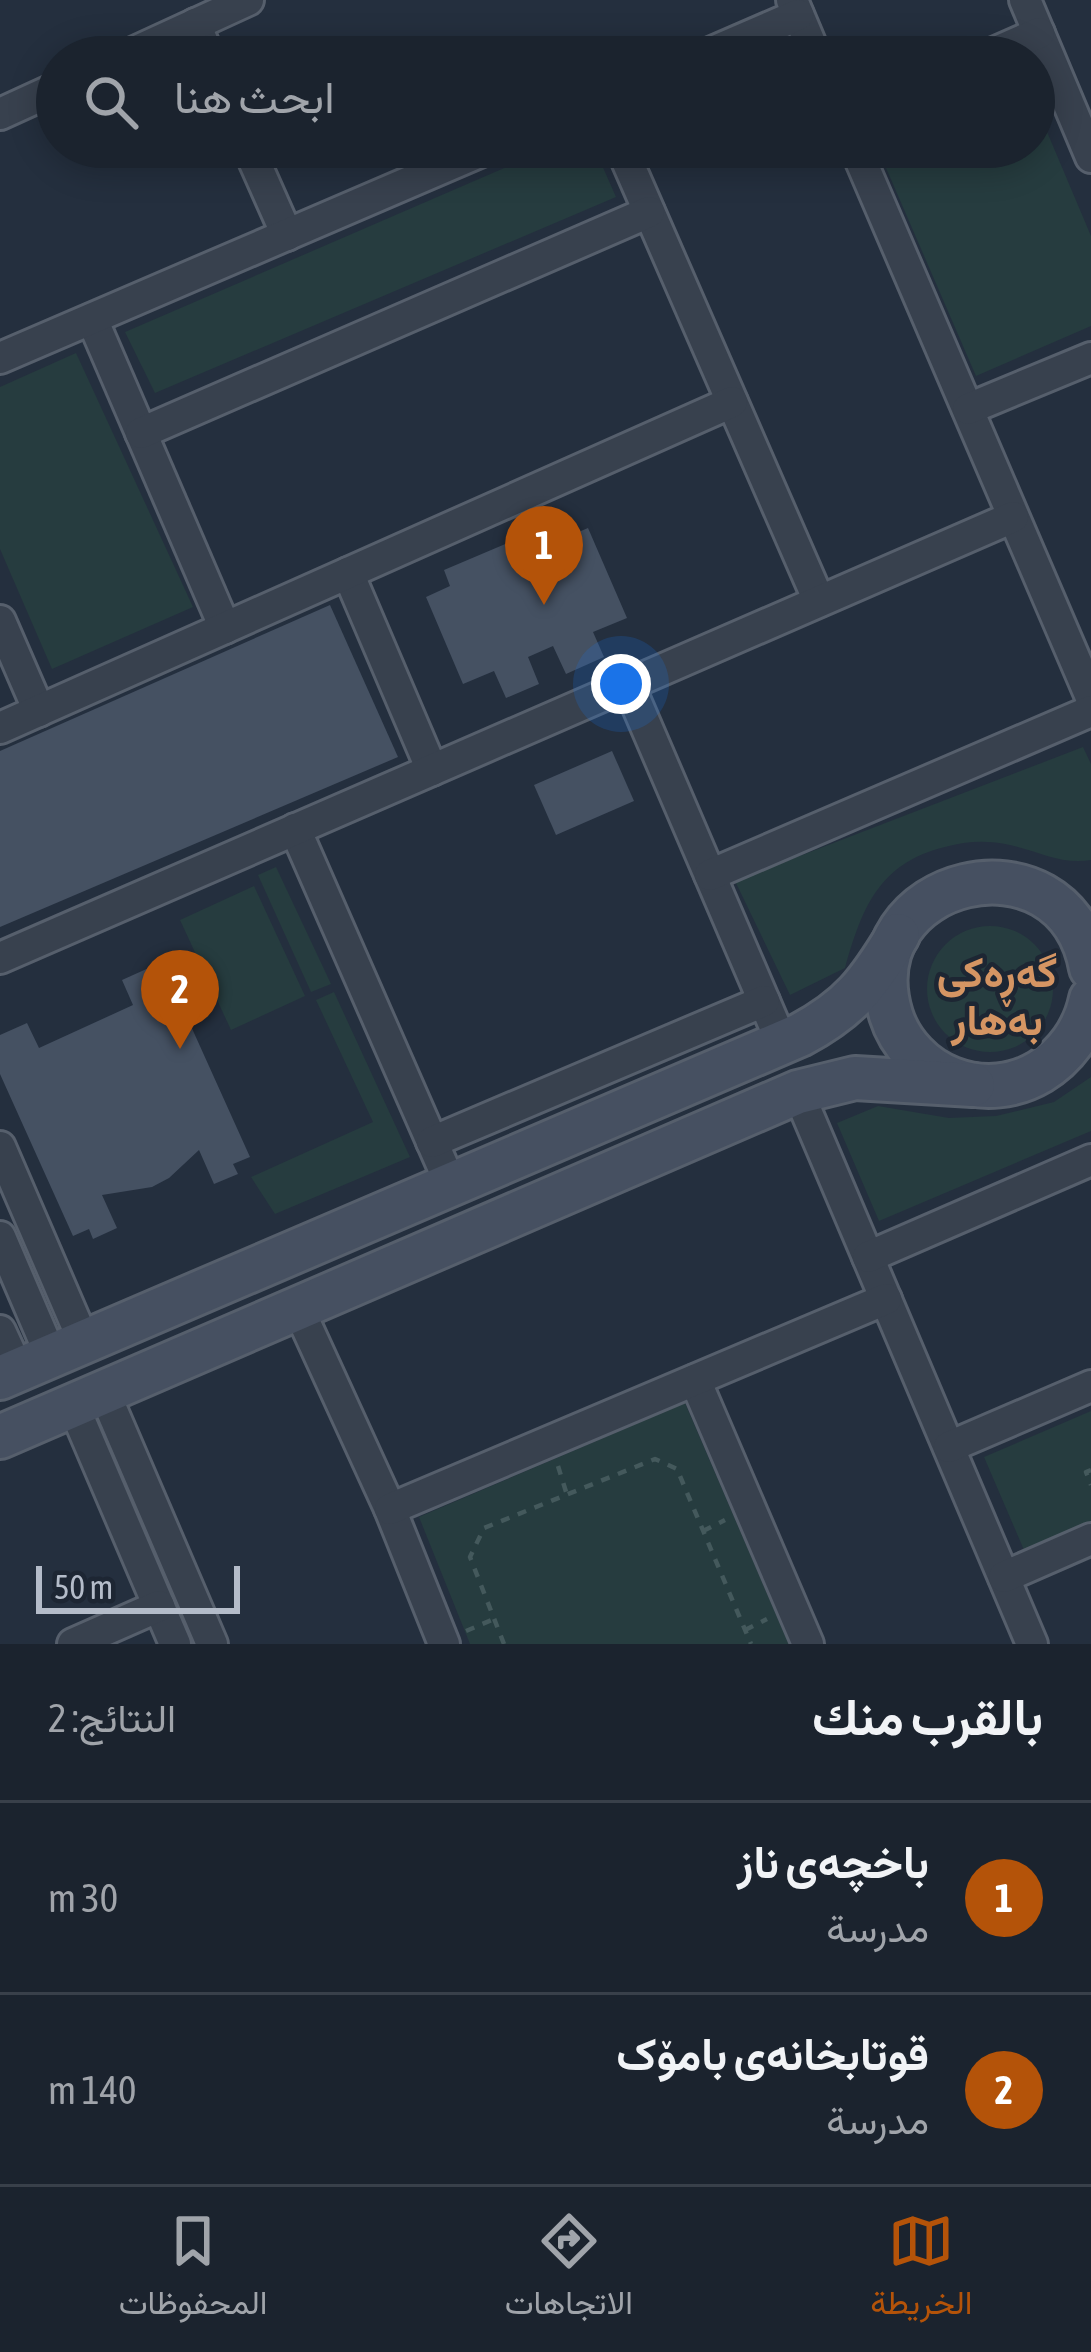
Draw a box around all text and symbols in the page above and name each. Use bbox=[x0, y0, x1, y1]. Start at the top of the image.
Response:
search box bbox=[36, 36, 1055, 168]
icon: search bbox=[78, 69, 144, 135]
text: ابحث هنا bbox=[174, 71, 335, 123]
pin: 1 bbox=[505, 506, 583, 605]
your location bbox=[591, 654, 651, 714]
district label: گەڕەکی بەهار bbox=[937, 948, 1057, 1047]
pin: 2 bbox=[141, 950, 219, 1049]
scale bar bbox=[36, 1560, 240, 1613]
text: 50 m bbox=[54, 1568, 113, 1606]
text: بالقرب منك bbox=[812, 1687, 1043, 1746]
text: النتائج: 2 bbox=[48, 1696, 176, 1740]
text: باخچەی ناز bbox=[737, 1836, 929, 1888]
text: 30 m bbox=[48, 1876, 118, 1920]
text: 1 bbox=[995, 1876, 1013, 1920]
text: مدرسة bbox=[826, 1906, 929, 1950]
text: قوتابخانەی بامۆک bbox=[616, 2028, 929, 2080]
text: 140 m bbox=[48, 2068, 136, 2112]
text: 2 bbox=[995, 2068, 1013, 2112]
text: مدرسة bbox=[826, 2098, 929, 2142]
tab: المحفوظات bbox=[119, 2208, 267, 2332]
tab: الاتجاهات bbox=[505, 2208, 633, 2332]
tab: الخريطة bbox=[870, 2208, 972, 2332]

